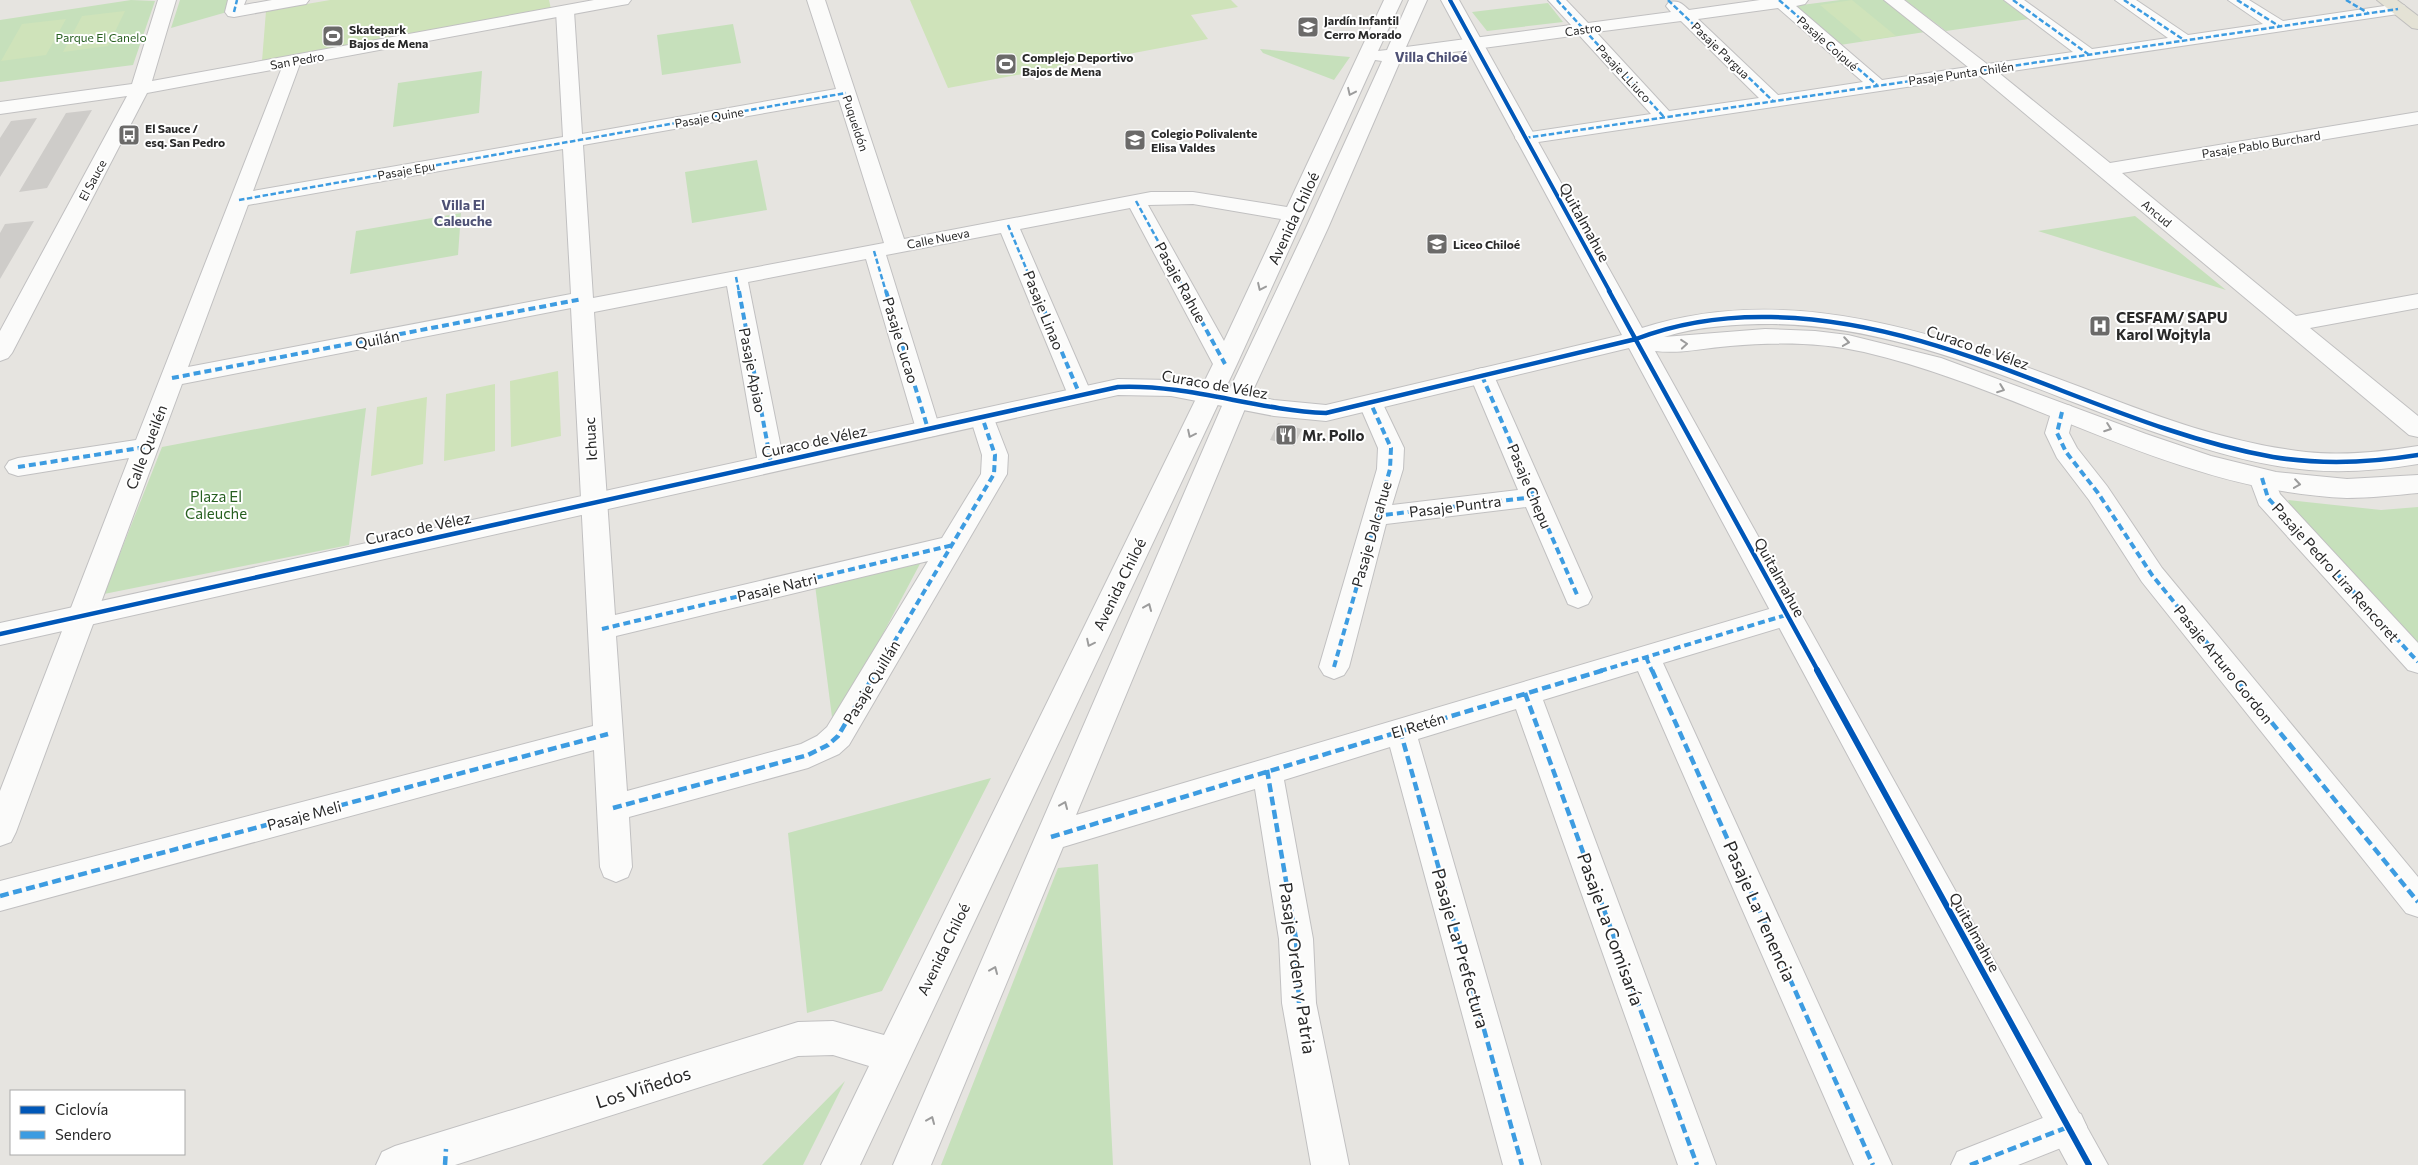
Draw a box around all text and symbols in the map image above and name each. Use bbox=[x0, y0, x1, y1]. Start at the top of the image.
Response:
place label: Jardín Infantil Cerro Morado bbox=[1324, 13, 1402, 41]
street label: Pasaje Coipué bbox=[1795, 13, 1861, 73]
school or university icon: Jardín Infantil Cerro Morado bbox=[1296, 15, 1320, 39]
street label: Pasaje Pargua bbox=[1689, 19, 1753, 81]
street label: Castro bbox=[1564, 20, 1602, 38]
place label: Skatepark Bajos de Mena bbox=[349, 22, 428, 50]
sports icon: Skatepark Bajos de Mena bbox=[321, 24, 345, 48]
park label: Parque El Canelo bbox=[55, 30, 147, 44]
street label: Pasaje LLiuco bbox=[1594, 41, 1654, 105]
street label: San Pedro bbox=[269, 48, 325, 72]
district label: Villa Chiloé bbox=[1395, 48, 1467, 65]
place label: Complejo Deportivo Bajos de Mena bbox=[1022, 50, 1134, 78]
sports icon: Complejo Deportivo Bajos de Mena bbox=[994, 52, 1018, 76]
street label: Pasaje Punta Chilén bbox=[1907, 59, 2015, 87]
one-way arrow bbox=[1347, 87, 1358, 96]
street label: Puqueldón bbox=[840, 93, 872, 153]
street label: Pasaje Quine bbox=[673, 104, 745, 130]
place label: El Sauce / esq. San Pedro bbox=[145, 121, 225, 149]
bus stop icon: El Sauce / esq. San Pedro bbox=[117, 123, 141, 147]
place label: Colegio Polivalente Elisa Valdes bbox=[1151, 126, 1257, 154]
school or university icon: Colegio Polivalente Elisa Valdes bbox=[1123, 128, 1147, 152]
street label: Pasaje Pablo Burchard bbox=[2200, 128, 2322, 160]
street label: El Sauce bbox=[75, 157, 109, 203]
street label: Pasaje Epu bbox=[376, 158, 436, 182]
street label: Avenida Chiloé bbox=[1264, 169, 1322, 267]
street label: Quitalmahue bbox=[1556, 179, 1614, 265]
district label: Villa El Caleuche bbox=[434, 196, 492, 229]
street label: Ancud bbox=[2139, 196, 2175, 230]
street label: Calle Nueva bbox=[906, 225, 970, 251]
school or university icon: Liceo Chiloé bbox=[1425, 232, 1449, 256]
place label: Liceo Chiloé bbox=[1453, 237, 1520, 251]
street label: Pasaje Rahue bbox=[1151, 239, 1211, 325]
street label: Pasaje Linao bbox=[1020, 268, 1068, 353]
one-way arrow bbox=[1257, 282, 1267, 291]
street label: Pasaje Cucao bbox=[879, 295, 923, 385]
place label: CESFAM/ SAPU Karol Wojtyla bbox=[2116, 308, 2228, 343]
hospital icon: CESFAM/ SAPU Karol Wojtyla bbox=[2088, 314, 2112, 338]
street label: Curaco de Vélez bbox=[1924, 321, 2032, 373]
street label: Quilán bbox=[353, 326, 401, 352]
street label: Pasaje Apiao bbox=[736, 326, 770, 414]
one-way arrow bbox=[1842, 336, 1850, 347]
one-way arrow bbox=[1680, 338, 1688, 349]
street label: Curaco de Vélez bbox=[1161, 366, 1269, 402]
one-way arrow bbox=[1996, 383, 2005, 393]
street label: Calle Queilén bbox=[122, 402, 170, 492]
street label: Ichuac bbox=[580, 417, 600, 461]
street label: Curaco de Vélez bbox=[760, 421, 868, 461]
restaurant icon: Mr. Pollo bbox=[1274, 423, 1298, 447]
one-way arrow bbox=[2103, 423, 2112, 433]
place label: Mr. Pollo bbox=[1302, 426, 1364, 444]
one-way arrow bbox=[1186, 429, 1197, 438]
street label: Pasaje Chepu bbox=[1504, 441, 1556, 531]
one-way arrow bbox=[2293, 478, 2301, 489]
street label: Pasaje Dalcahue bbox=[1347, 479, 1395, 589]
park label: Plaza El Caleuche bbox=[185, 487, 247, 522]
street label: Pasaje Puntra bbox=[1408, 491, 1502, 521]
street label: Pasaje Pedro Lira Rencoret bbox=[2269, 499, 2403, 645]
street label: Curaco de Vélez bbox=[364, 508, 472, 548]
street label: Quitalmahue bbox=[1751, 534, 1809, 620]
street label: Avenida Chiloé bbox=[1089, 535, 1149, 633]
street label: Pasaje Natri bbox=[735, 569, 819, 605]
street label: Pasaje Arturo Gordon bbox=[2171, 601, 2277, 727]
one-way arrow bbox=[1142, 603, 1153, 612]
street label: Pasaje Quillán bbox=[839, 637, 903, 727]
one-way arrow bbox=[1086, 638, 1096, 647]
street label: El Retén bbox=[1389, 708, 1447, 742]
street label: Pasaje Meli bbox=[265, 796, 343, 834]
one-way arrow bbox=[1058, 801, 1069, 810]
street label: Pasaje La Tenencia bbox=[1719, 837, 1801, 985]
street label: Pasaje La Comisaría bbox=[1573, 849, 1649, 1009]
street label: Pasaje La Prefectura bbox=[1428, 865, 1494, 1031]
street label: Pasaje Orden y Patria bbox=[1275, 881, 1321, 1055]
street label: Quitalmahue bbox=[1946, 889, 2004, 975]
street label: Avenida Chiloé bbox=[913, 900, 973, 998]
one-way arrow bbox=[988, 966, 999, 975]
street label: Los Viñedos bbox=[593, 1061, 693, 1113]
legend bbox=[10, 1090, 185, 1155]
text: Ciclovía bbox=[55, 1100, 108, 1118]
one-way arrow bbox=[924, 1116, 935, 1125]
text: Sendero bbox=[55, 1125, 112, 1143]

